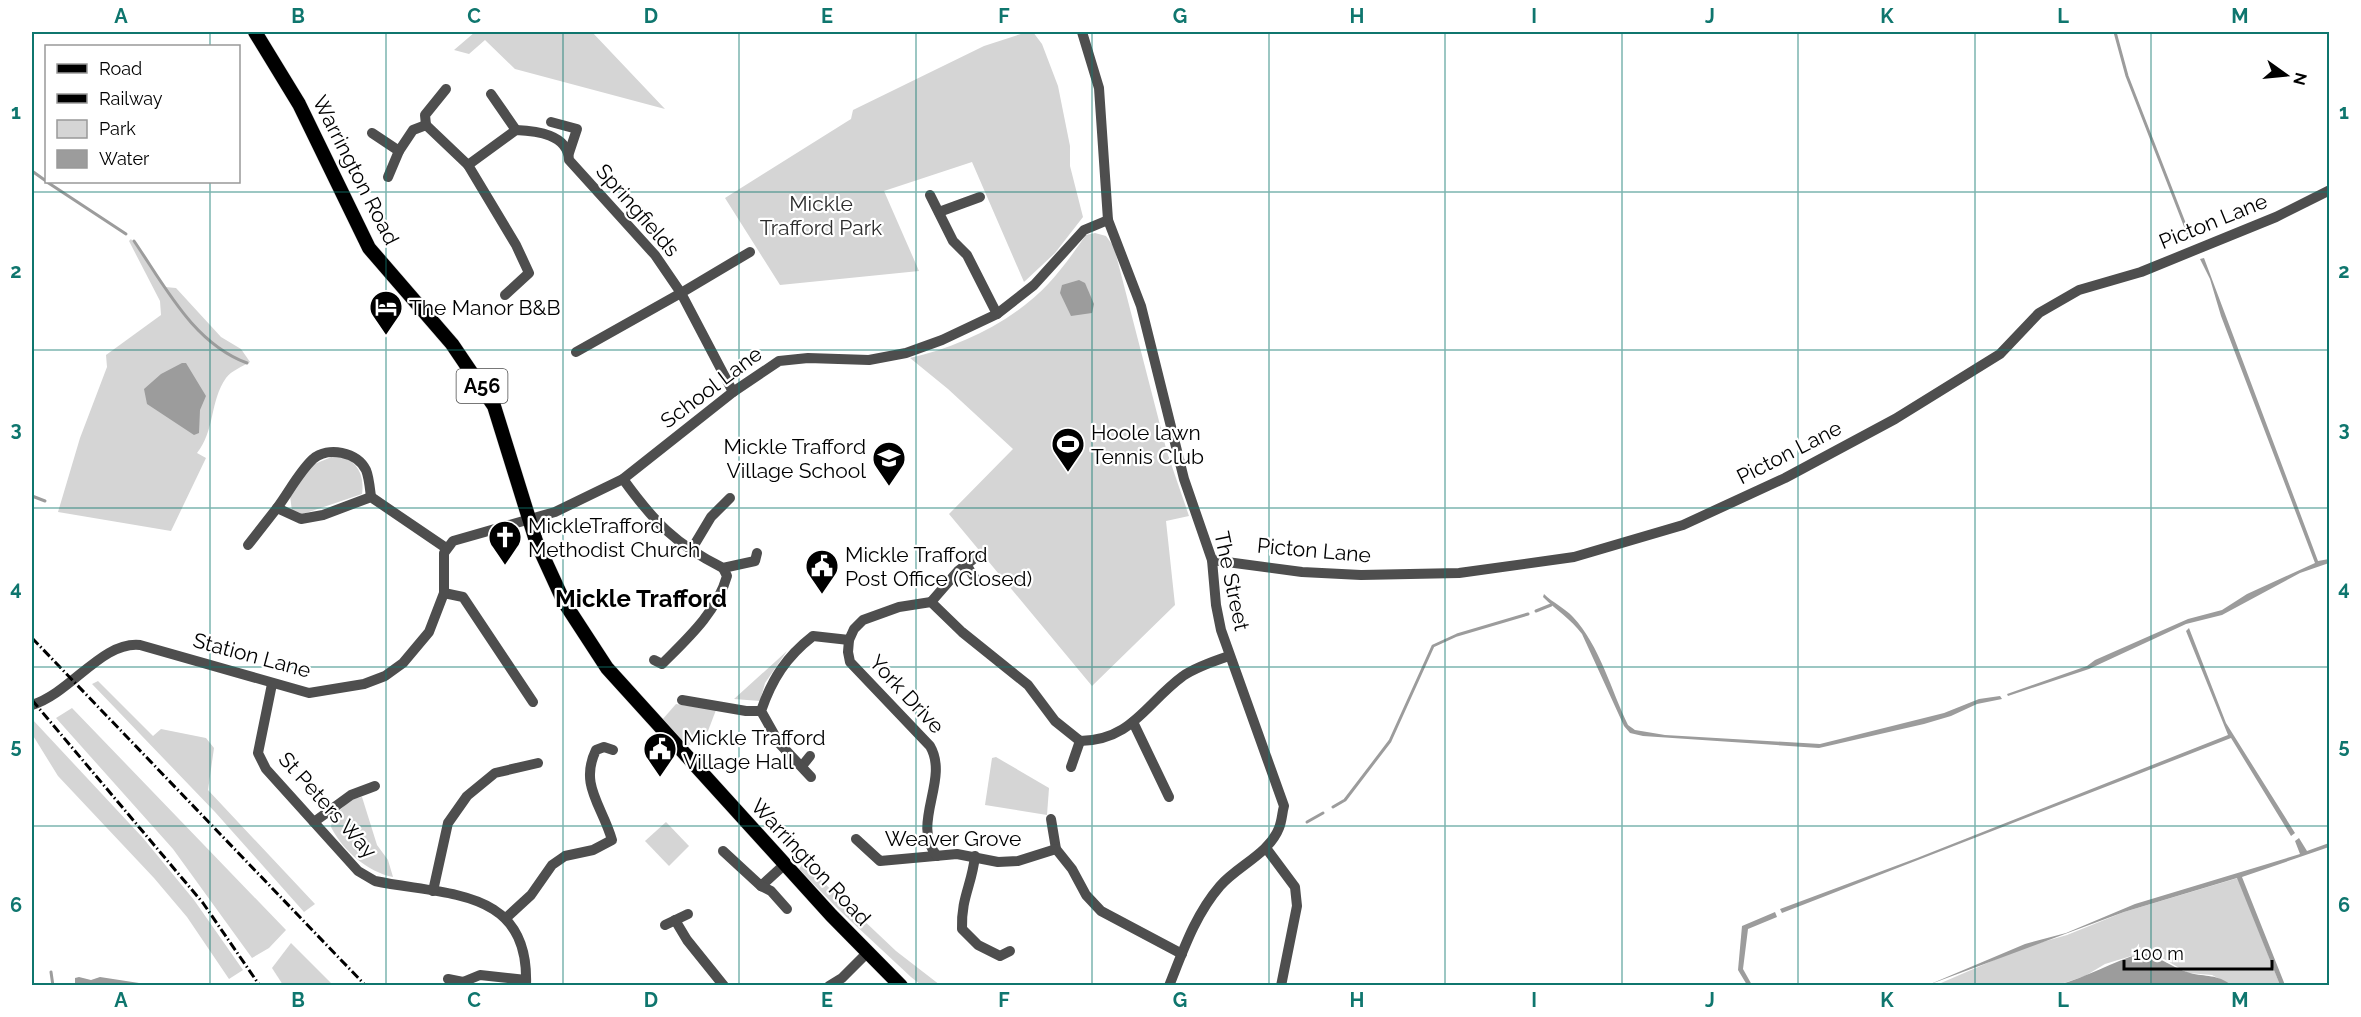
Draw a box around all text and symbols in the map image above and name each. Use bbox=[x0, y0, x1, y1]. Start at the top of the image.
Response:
text: A bbox=[114, 4, 128, 28]
text: B bbox=[291, 4, 305, 28]
text: C bbox=[467, 4, 481, 28]
text: D bbox=[644, 4, 658, 28]
text: E bbox=[821, 4, 833, 28]
text: F bbox=[998, 4, 1010, 28]
text: G bbox=[1173, 4, 1187, 28]
text: H bbox=[1350, 4, 1364, 28]
text: I bbox=[1531, 4, 1537, 28]
text: J bbox=[1705, 4, 1715, 28]
text: K bbox=[1880, 4, 1894, 28]
text: L bbox=[2057, 4, 2069, 28]
text: M bbox=[2231, 4, 2249, 28]
legend bbox=[45, 45, 240, 183]
north arrow bbox=[2256, 45, 2316, 105]
text: Road bbox=[99, 58, 142, 79]
text: N bbox=[2289, 70, 2311, 87]
text: Railway bbox=[99, 88, 163, 109]
street label: Warrington Road bbox=[308, 91, 404, 249]
text: 1 bbox=[11, 100, 21, 124]
text: 1 bbox=[2339, 100, 2349, 124]
text: Park bbox=[99, 118, 136, 139]
text: Water bbox=[99, 148, 150, 169]
street label: Springfields bbox=[591, 159, 685, 261]
street label: Picton Lane bbox=[2155, 188, 2271, 254]
park label: Mickle Trafford Park bbox=[760, 191, 882, 240]
text: 2 bbox=[10, 259, 22, 283]
text: 2 bbox=[2338, 259, 2350, 283]
hotel icon: The Manor B&B bbox=[368, 289, 404, 336]
place label: The Manor B&B bbox=[409, 295, 560, 320]
street label: School Lane bbox=[655, 341, 767, 433]
road number: A56 bbox=[456, 369, 508, 403]
street label: Picton Lane bbox=[1732, 415, 1846, 489]
text: 3 bbox=[10, 417, 22, 441]
text: 3 bbox=[2338, 417, 2350, 441]
place label: Hoole lawn Tennis Club bbox=[1091, 420, 1204, 469]
sports icon: Hoole lawn Tennis Club bbox=[1050, 426, 1086, 473]
place label: Mickle Trafford Village School bbox=[723, 434, 866, 483]
school or university icon: Mickle Trafford Village School bbox=[871, 440, 907, 487]
place label: MickleTrafford Methodist Church bbox=[528, 513, 700, 562]
church icon: MickleTrafford Methodist Church bbox=[487, 519, 523, 566]
street label: The Street bbox=[1209, 529, 1255, 633]
street label: Picton Lane bbox=[1256, 533, 1372, 567]
place label: Mickle Trafford Post Office (Closed) bbox=[845, 542, 1032, 591]
public building icon: Mickle Trafford Post Office (Closed) bbox=[804, 548, 840, 595]
text: 4 bbox=[10, 576, 22, 600]
text: 4 bbox=[2338, 576, 2350, 600]
district label: Mickle Trafford bbox=[555, 584, 727, 613]
street label: Station Lane bbox=[190, 627, 314, 683]
street label: York Drive bbox=[864, 650, 950, 738]
place label: Mickle Trafford Village Hall bbox=[683, 725, 826, 774]
public building icon: Mickle Trafford Village Hall bbox=[642, 731, 678, 778]
text: 5 bbox=[10, 734, 22, 758]
text: 5 bbox=[2338, 734, 2350, 758]
street label: St Peters Way bbox=[274, 747, 382, 863]
street label: Warrington Road bbox=[746, 793, 876, 931]
street label: Weaver Grove bbox=[885, 826, 1021, 851]
text: 6 bbox=[10, 893, 22, 917]
text: 6 bbox=[2338, 893, 2350, 917]
scale bar bbox=[2124, 933, 2272, 971]
text: 100 m bbox=[2133, 943, 2184, 964]
text: A bbox=[114, 988, 128, 1012]
text: B bbox=[291, 988, 305, 1012]
text: C bbox=[467, 988, 481, 1012]
text: D bbox=[644, 988, 658, 1012]
text: E bbox=[821, 988, 833, 1012]
text: F bbox=[998, 988, 1010, 1012]
text: G bbox=[1173, 988, 1187, 1012]
text: H bbox=[1350, 988, 1364, 1012]
text: I bbox=[1531, 988, 1537, 1012]
text: J bbox=[1705, 988, 1715, 1012]
text: K bbox=[1880, 988, 1894, 1012]
text: L bbox=[2057, 988, 2069, 1012]
text: M bbox=[2231, 988, 2249, 1012]

